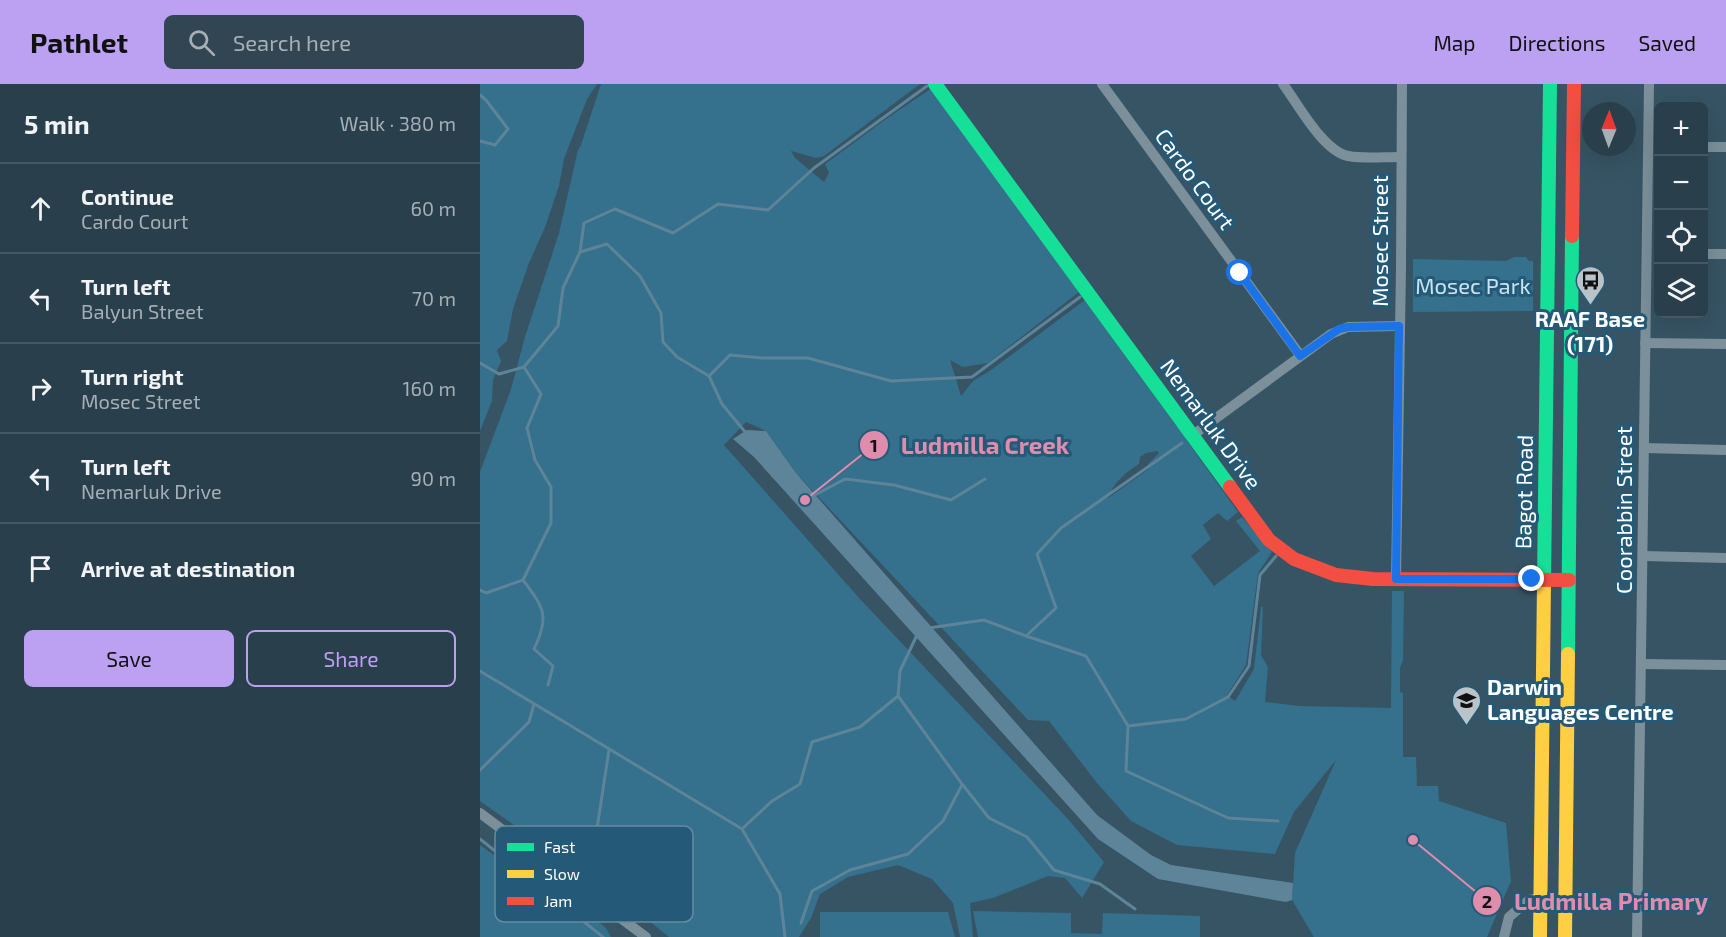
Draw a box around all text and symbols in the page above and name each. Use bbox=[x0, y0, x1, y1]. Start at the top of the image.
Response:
search box bbox=[164, 15, 584, 69]
text: Pathlet bbox=[30, 25, 128, 59]
icon: search bbox=[185, 26, 218, 59]
text: Search here bbox=[233, 29, 351, 55]
text: Map bbox=[1433, 30, 1476, 55]
text: Directions bbox=[1509, 30, 1605, 55]
text: Saved bbox=[1638, 30, 1696, 55]
north arrow bbox=[1582, 102, 1636, 156]
map controls bbox=[1654, 102, 1708, 318]
button: + bbox=[1654, 102, 1708, 156]
text: 5 min bbox=[24, 108, 90, 139]
text: Walk · 380 m bbox=[339, 111, 456, 135]
street label: Cardo Court bbox=[1151, 123, 1241, 234]
button: − bbox=[1654, 156, 1708, 210]
street label: Mosec Street bbox=[1366, 175, 1392, 307]
text: Continue bbox=[81, 183, 174, 209]
icon: ahead bbox=[24, 192, 57, 225]
text: 60 m bbox=[411, 196, 456, 220]
text: Cardo Court bbox=[81, 209, 188, 233]
button: locate bbox=[1654, 210, 1708, 264]
route start bbox=[1226, 259, 1252, 285]
bus stop icon: RAAF Base (171) bbox=[1574, 264, 1606, 306]
button: layers bbox=[1654, 264, 1708, 318]
park label: Mosec Park bbox=[1415, 272, 1531, 298]
text: Turn left bbox=[81, 273, 170, 299]
icon: left bbox=[24, 282, 57, 315]
text: 70 m bbox=[412, 286, 456, 310]
text: Balyun Street bbox=[81, 299, 204, 323]
place label: RAAF Base (171) bbox=[1535, 305, 1645, 356]
street label: Nemarluk Drive bbox=[1156, 353, 1268, 494]
text: Turn right bbox=[81, 363, 183, 389]
icon: right bbox=[24, 372, 57, 405]
text: 160 m bbox=[403, 376, 456, 400]
text: Mosec Street bbox=[81, 389, 201, 413]
callout: Ludmilla Creek bbox=[859, 424, 1081, 466]
street label: Coorabbin Street bbox=[1610, 426, 1636, 594]
text: Ludmilla Creek bbox=[901, 430, 1070, 459]
text: 1 bbox=[870, 434, 878, 456]
street label: Bagot Road bbox=[1509, 435, 1537, 549]
text: Turn left bbox=[81, 453, 170, 479]
icon: left bbox=[24, 462, 57, 495]
text: 90 m bbox=[411, 466, 456, 490]
text: Nemarluk Drive bbox=[81, 479, 222, 503]
icon: arrive bbox=[24, 552, 57, 585]
text: Arrive at destination bbox=[81, 555, 295, 581]
route end bbox=[1518, 565, 1544, 591]
button: Save bbox=[24, 630, 234, 687]
button: Share bbox=[246, 630, 456, 687]
place label: Darwin Languages Centre bbox=[1487, 673, 1674, 724]
school or university icon: Darwin Languages Centre bbox=[1450, 684, 1482, 726]
legend bbox=[495, 826, 693, 922]
text: Fast bbox=[544, 837, 575, 856]
text: Slow bbox=[544, 864, 580, 883]
callout: Ludmilla Primary bbox=[1472, 880, 1720, 922]
text: Ludmilla Primary bbox=[1514, 886, 1708, 915]
text: 2 bbox=[1482, 890, 1492, 912]
text: Jam bbox=[544, 891, 572, 910]

